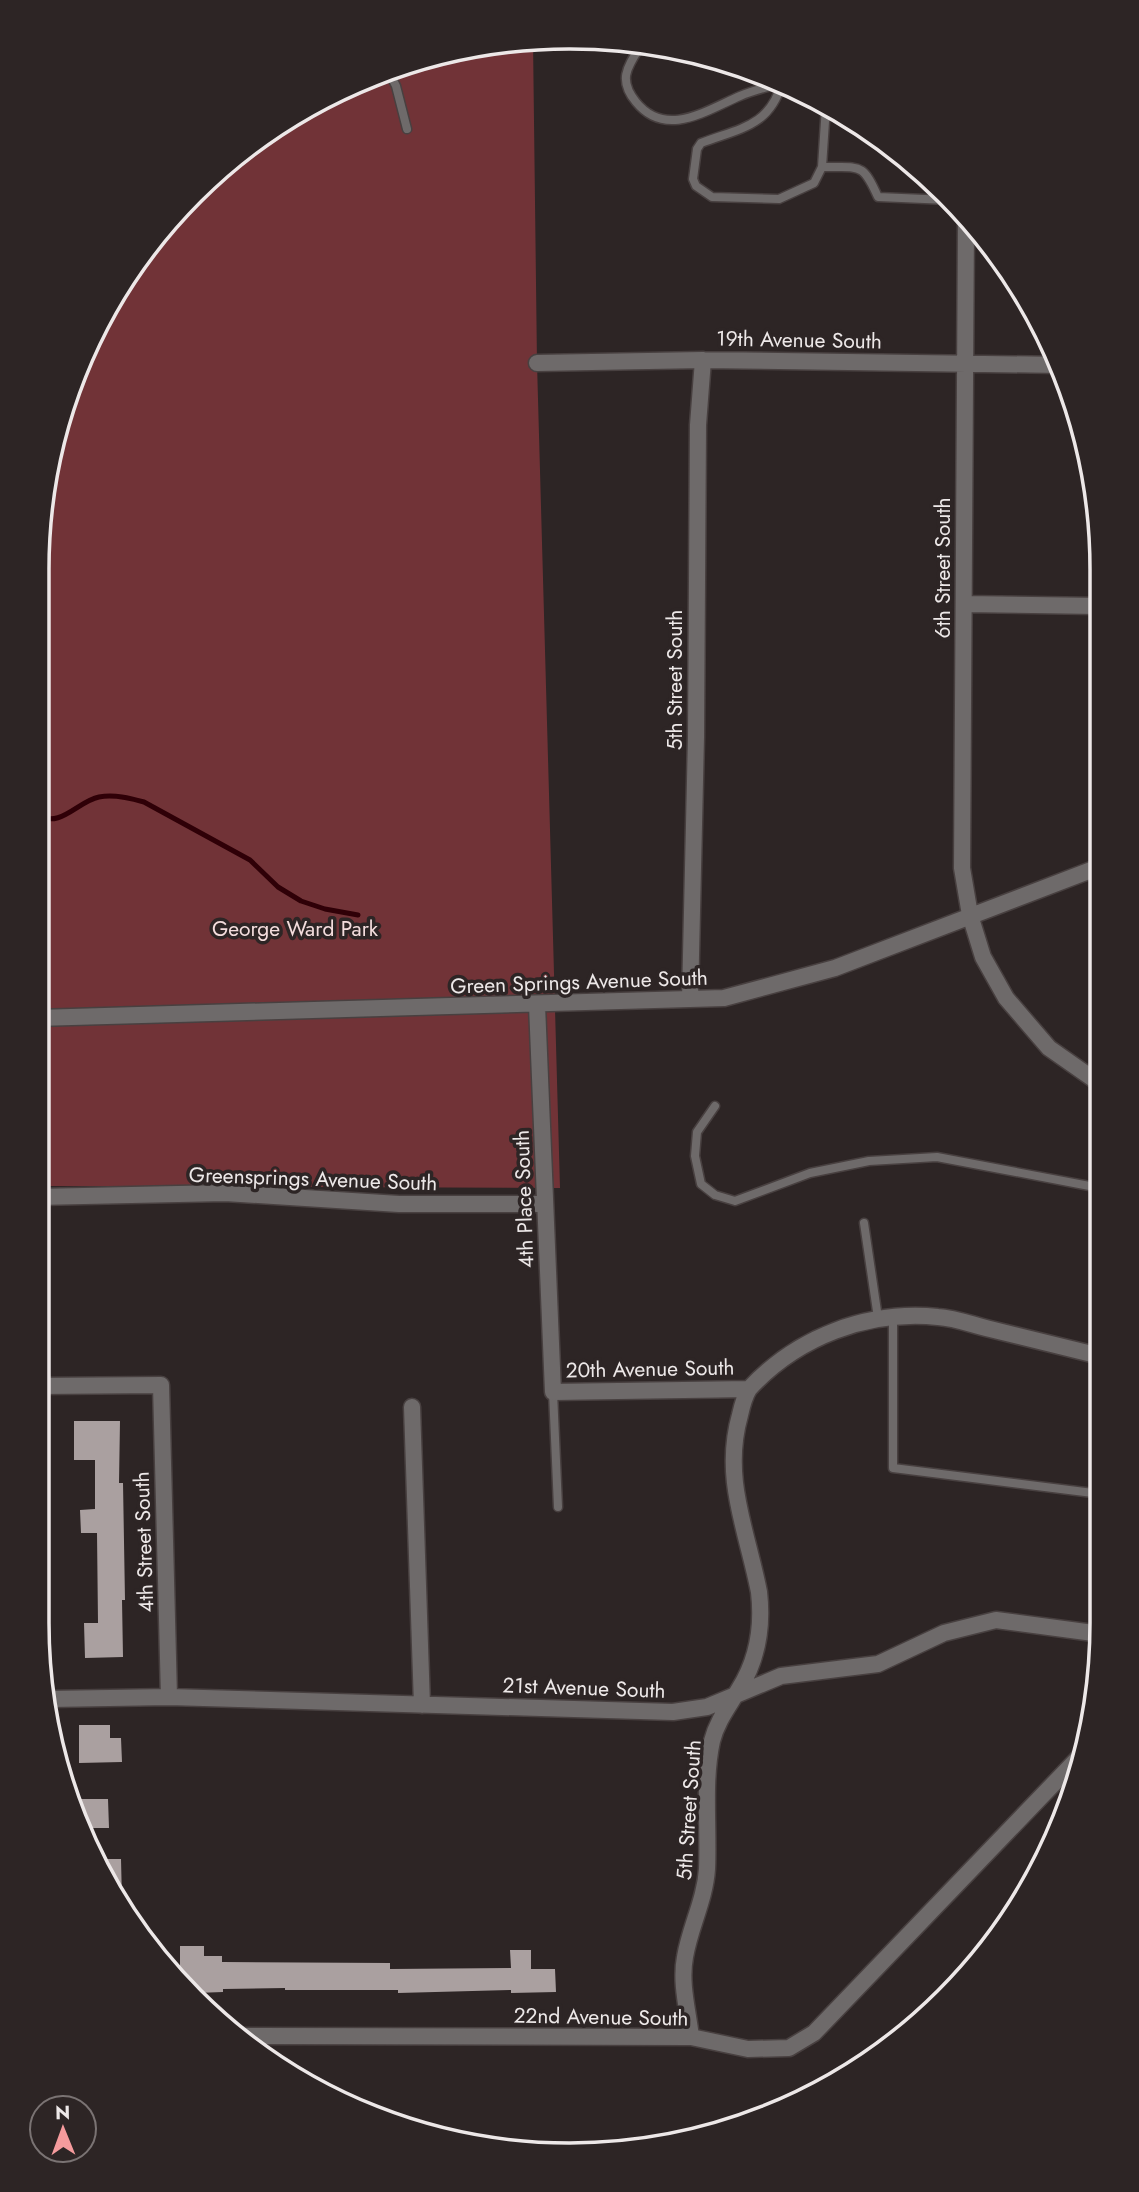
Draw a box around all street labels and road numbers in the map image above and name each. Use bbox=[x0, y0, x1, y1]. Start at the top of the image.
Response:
street label: 19th Avenue South bbox=[716, 324, 882, 356]
street label: 6th Street South bbox=[928, 498, 958, 638]
street label: 5th Street South bbox=[660, 610, 690, 750]
street label: Green Springs Avenue South bbox=[450, 963, 708, 1001]
street label: 4th Place South bbox=[507, 1129, 541, 1269]
street label: Greensprings Avenue South bbox=[188, 1160, 438, 1198]
street label: 20th Avenue South bbox=[565, 1353, 735, 1385]
street label: 4th Street South bbox=[127, 1471, 161, 1613]
street label: 21st Avenue South bbox=[502, 1670, 666, 1706]
street label: 5th Street South bbox=[669, 1739, 709, 1881]
street label: 22nd Avenue South bbox=[513, 2000, 689, 2034]

